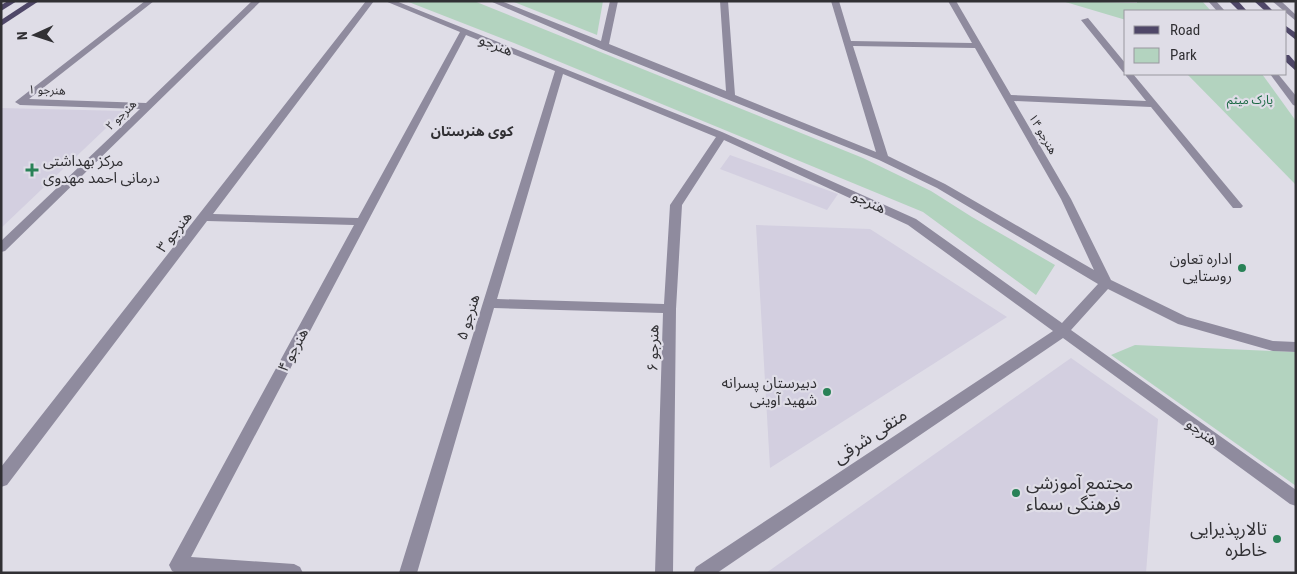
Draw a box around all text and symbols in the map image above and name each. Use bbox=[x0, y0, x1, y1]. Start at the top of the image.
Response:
north arrow bbox=[10, 10, 60, 60]
legend bbox=[1124, 10, 1287, 75]
text: Road bbox=[1170, 21, 1200, 39]
street label: هنرجو bbox=[476, 30, 516, 60]
text: N bbox=[14, 31, 30, 40]
text: Park bbox=[1170, 46, 1197, 64]
street label: هنرجو ۱ bbox=[28, 82, 66, 98]
park label: پارک میثم bbox=[1227, 93, 1273, 109]
street label: هنرجو ۲ bbox=[103, 97, 139, 133]
street label: هنرجو ۱۴ bbox=[1026, 111, 1060, 157]
district label: کوی هنرستان bbox=[431, 123, 514, 140]
place label: مرکز بهداشتی درمانی احمد مهدوی bbox=[43, 152, 160, 187]
marker: مرکز بهداشتی درمانی احمد مهدوی bbox=[25, 163, 39, 177]
street label: هنرجو bbox=[849, 186, 889, 218]
street label: هنرجو ۳ bbox=[152, 208, 196, 256]
place label: اداره تعاون روستایی bbox=[1170, 250, 1232, 285]
marker: اداره تعاون روستایی bbox=[1236, 262, 1248, 274]
street label: هنرجو ۵ bbox=[453, 292, 483, 342]
street label: هنرجو ۶ bbox=[644, 324, 662, 372]
street label: هنرجو ۴ bbox=[274, 325, 312, 375]
place label: دبیرستان پسرانه شهید آوینی bbox=[722, 374, 817, 409]
marker: دبیرستان پسرانه شهید آوینی bbox=[821, 386, 833, 398]
street label: متقی شرقی bbox=[829, 403, 911, 469]
street label: هنرجو bbox=[1183, 414, 1221, 450]
place label: مجتمع آموزشی فرهنگی سماء bbox=[1026, 472, 1133, 515]
marker: مجتمع آموزشی فرهنگی سماء bbox=[1010, 487, 1022, 499]
place label: تالارپذیرایی خاطره bbox=[1190, 518, 1267, 561]
marker: تالارپذیرایی خاطره bbox=[1271, 533, 1283, 545]

